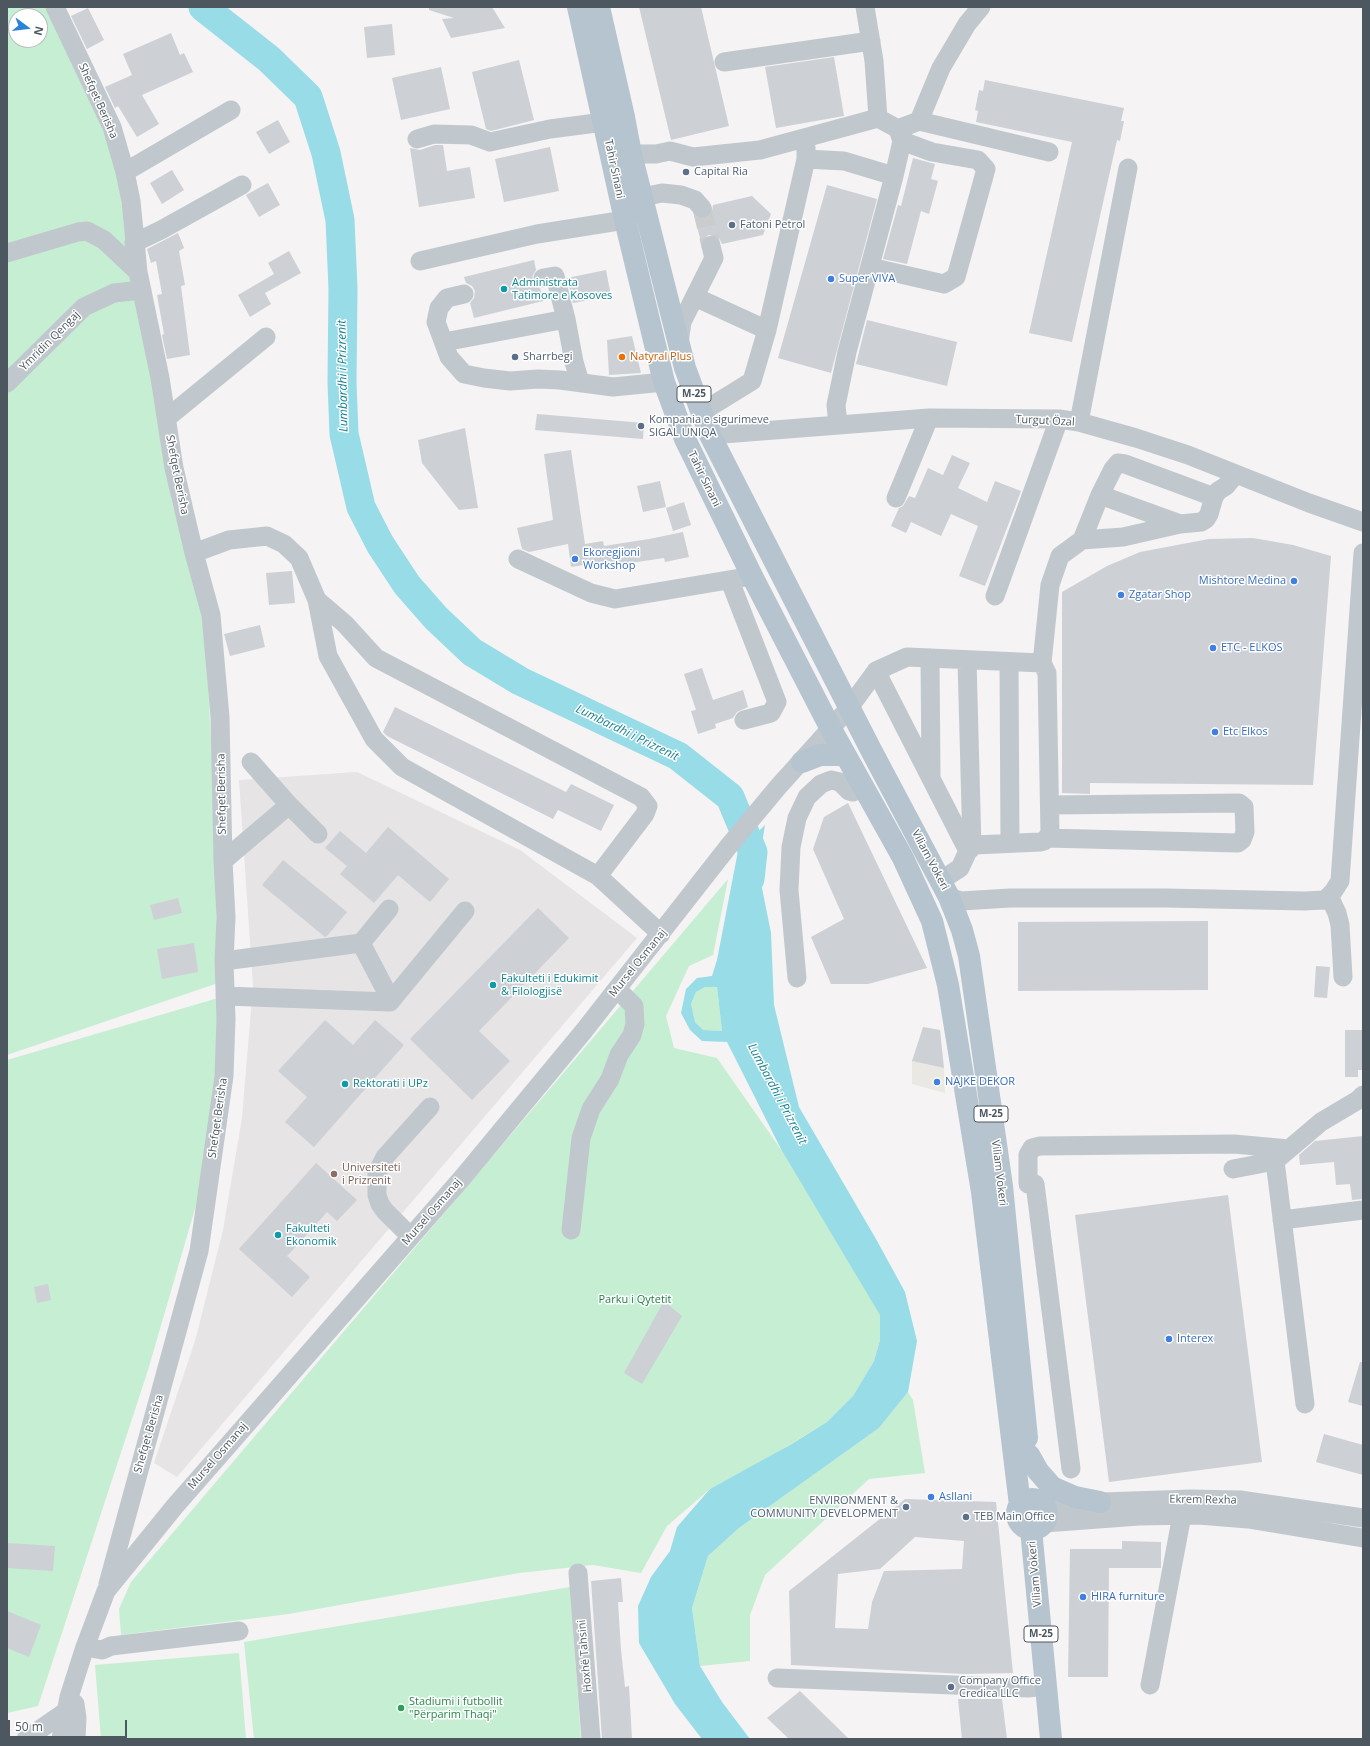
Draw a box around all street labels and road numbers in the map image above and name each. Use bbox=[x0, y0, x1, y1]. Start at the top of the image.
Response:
street label: Shefqet Berisha bbox=[75, 61, 121, 141]
street label: Tahir Sinani bbox=[601, 138, 627, 200]
street label: Ymridin Qengaj bbox=[17, 308, 83, 374]
road number: M-25 bbox=[677, 386, 711, 402]
street label: Turgut Özal bbox=[1015, 413, 1075, 429]
street label: Shefqet Berisha bbox=[163, 434, 191, 516]
street label: Tahir Sinani bbox=[685, 449, 723, 509]
street label: Shefqet Berisha bbox=[215, 753, 229, 835]
street label: Viliam Vokeri bbox=[909, 828, 951, 892]
street label: Mursel Osmanaj bbox=[606, 926, 670, 1000]
street label: Shefqet Berisha bbox=[206, 1077, 230, 1159]
road number: M-25 bbox=[974, 1106, 1008, 1122]
street label: Viliam Vokeri bbox=[988, 1139, 1010, 1207]
street label: Mursel Osmanaj bbox=[399, 1176, 465, 1248]
street label: Shefqet Berisha bbox=[131, 1393, 167, 1475]
street label: Mursel Osmanaj bbox=[185, 1420, 251, 1492]
street label: Ekrem Rexha bbox=[1169, 1493, 1237, 1507]
street label: Viliam Vokeri bbox=[1026, 1540, 1044, 1608]
street label: Hoxhë Tahsini bbox=[575, 1619, 595, 1693]
road number: M-25 bbox=[1024, 1626, 1058, 1642]

